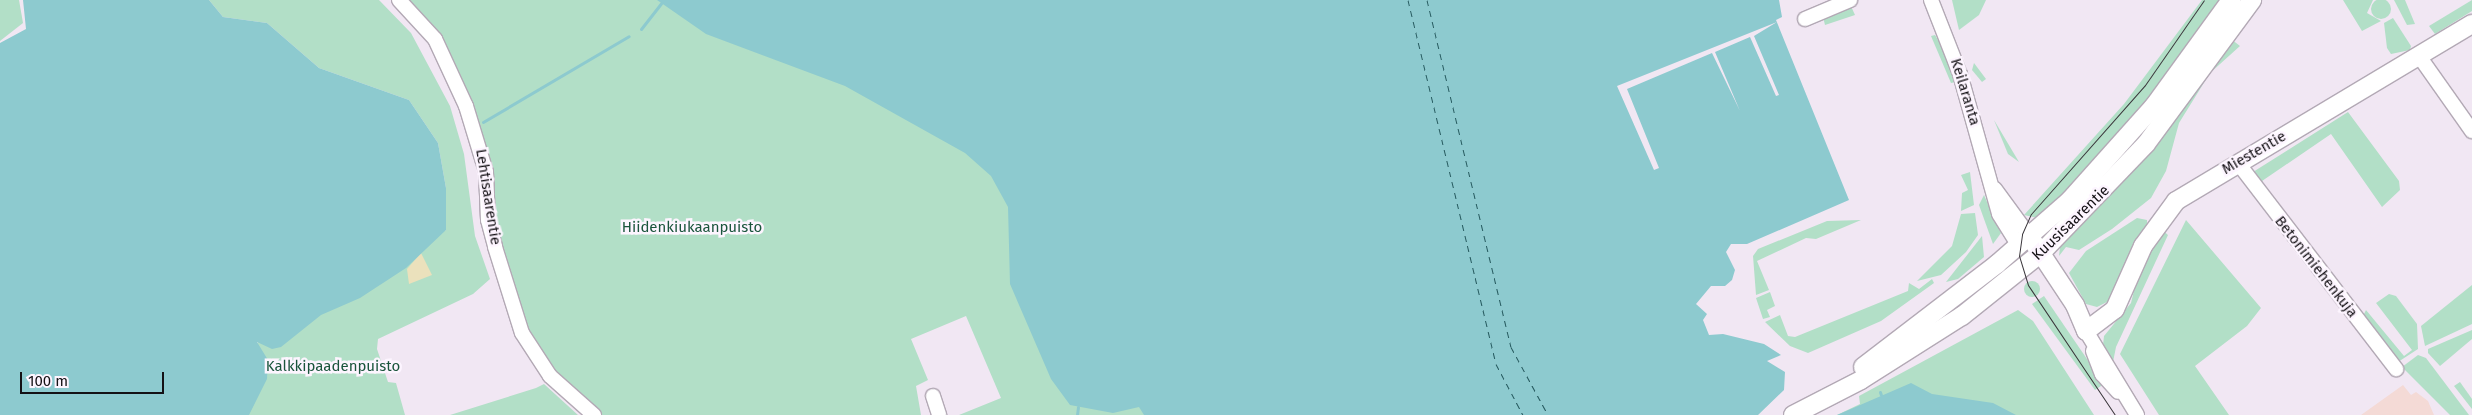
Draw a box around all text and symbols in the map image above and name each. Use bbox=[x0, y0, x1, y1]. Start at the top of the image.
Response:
street label: Keilaranta bbox=[1946, 56, 1984, 128]
street label: Miestentie bbox=[2219, 127, 2289, 179]
street label: Lehtisaarentie bbox=[472, 148, 504, 246]
street label: Kuusisaarentie bbox=[2029, 182, 2113, 264]
street label: Betonimiehenkuja bbox=[2271, 213, 2361, 321]
park label: Hiidenkiukaanpuisto bbox=[622, 219, 762, 237]
park label: Kalkkipaadenpuisto bbox=[266, 358, 400, 376]
scale bar bbox=[22, 362, 166, 394]
text: 100 m bbox=[28, 372, 68, 390]

